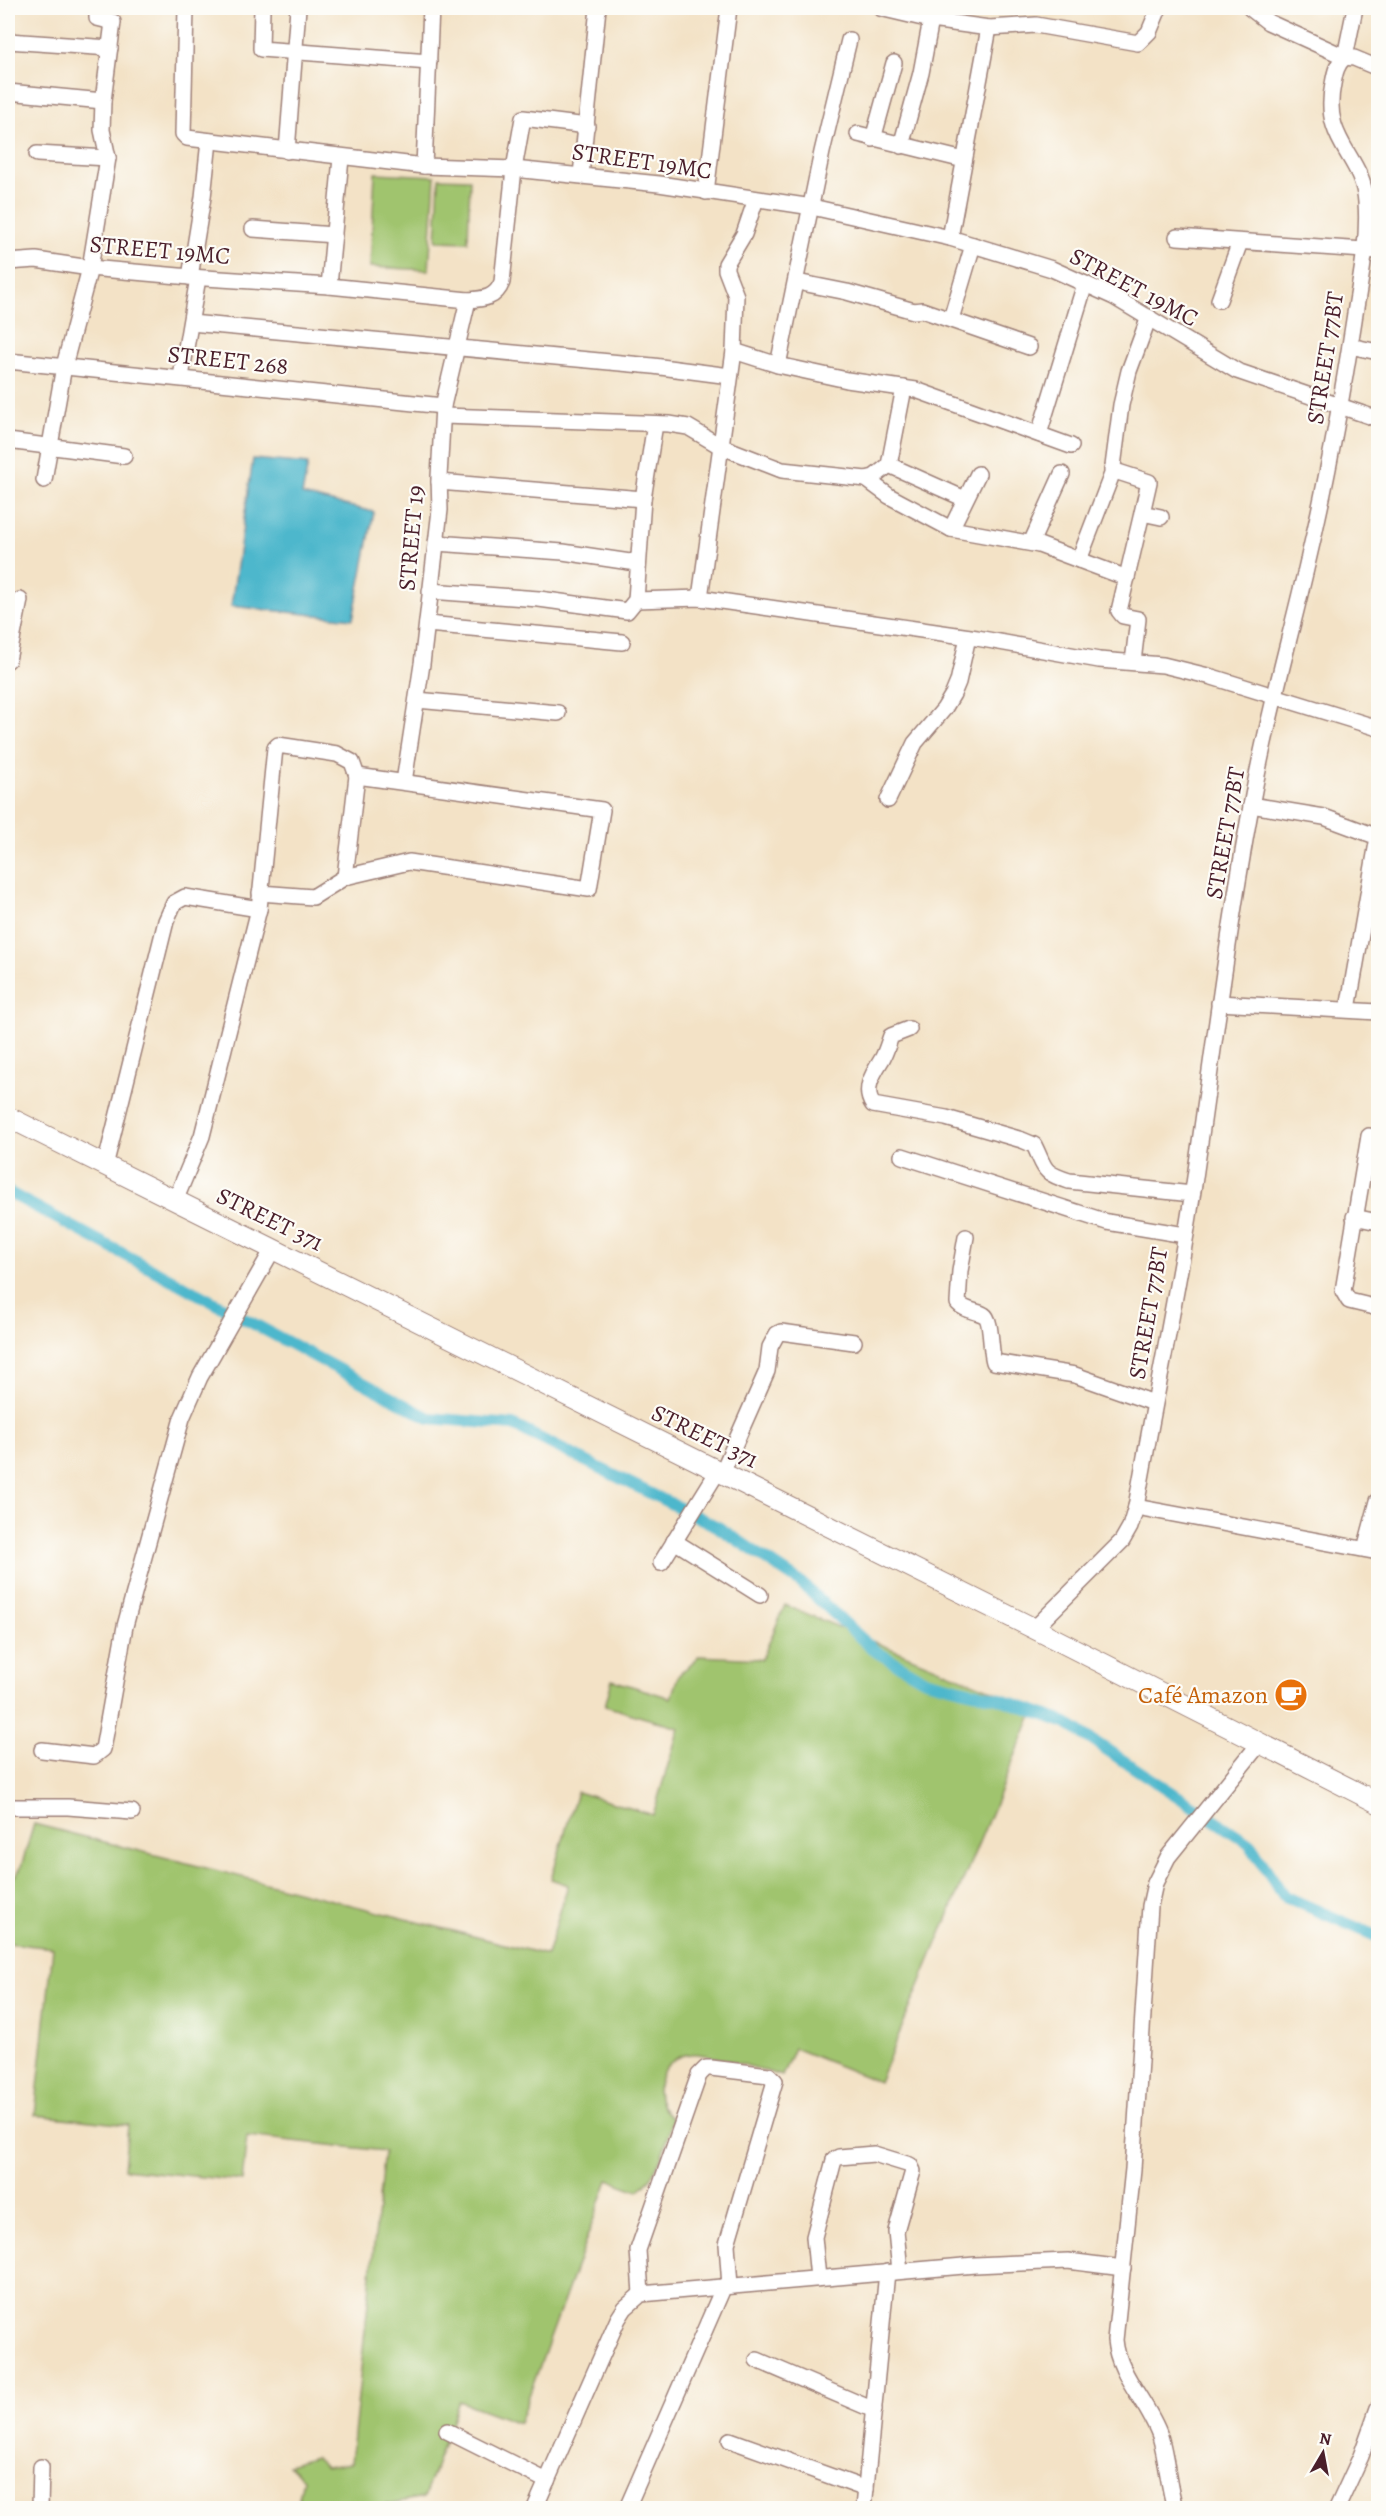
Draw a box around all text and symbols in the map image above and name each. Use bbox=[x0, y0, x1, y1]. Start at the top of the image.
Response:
street label: STREET 19MC bbox=[570, 135, 714, 187]
street label: STREET 19MC bbox=[88, 228, 232, 272]
street label: STREET 19MC bbox=[1064, 240, 1204, 334]
street label: STREET 77BT bbox=[1299, 289, 1351, 427]
street label: STREET 268 bbox=[166, 338, 290, 382]
street label: STREET 19 bbox=[390, 484, 432, 592]
street label: STREET 77BT bbox=[1198, 764, 1252, 902]
street label: STREET 371 bbox=[211, 1179, 329, 1259]
street label: STREET 77BT bbox=[1121, 1244, 1175, 1382]
street label: STREET 371 bbox=[646, 1396, 764, 1476]
cafe icon: Café Amazon bbox=[1273, 1677, 1309, 1713]
place label: Café Amazon bbox=[1138, 1679, 1268, 1711]
north arrow bbox=[1293, 2423, 1353, 2483]
text: N bbox=[1318, 2427, 1333, 2451]

